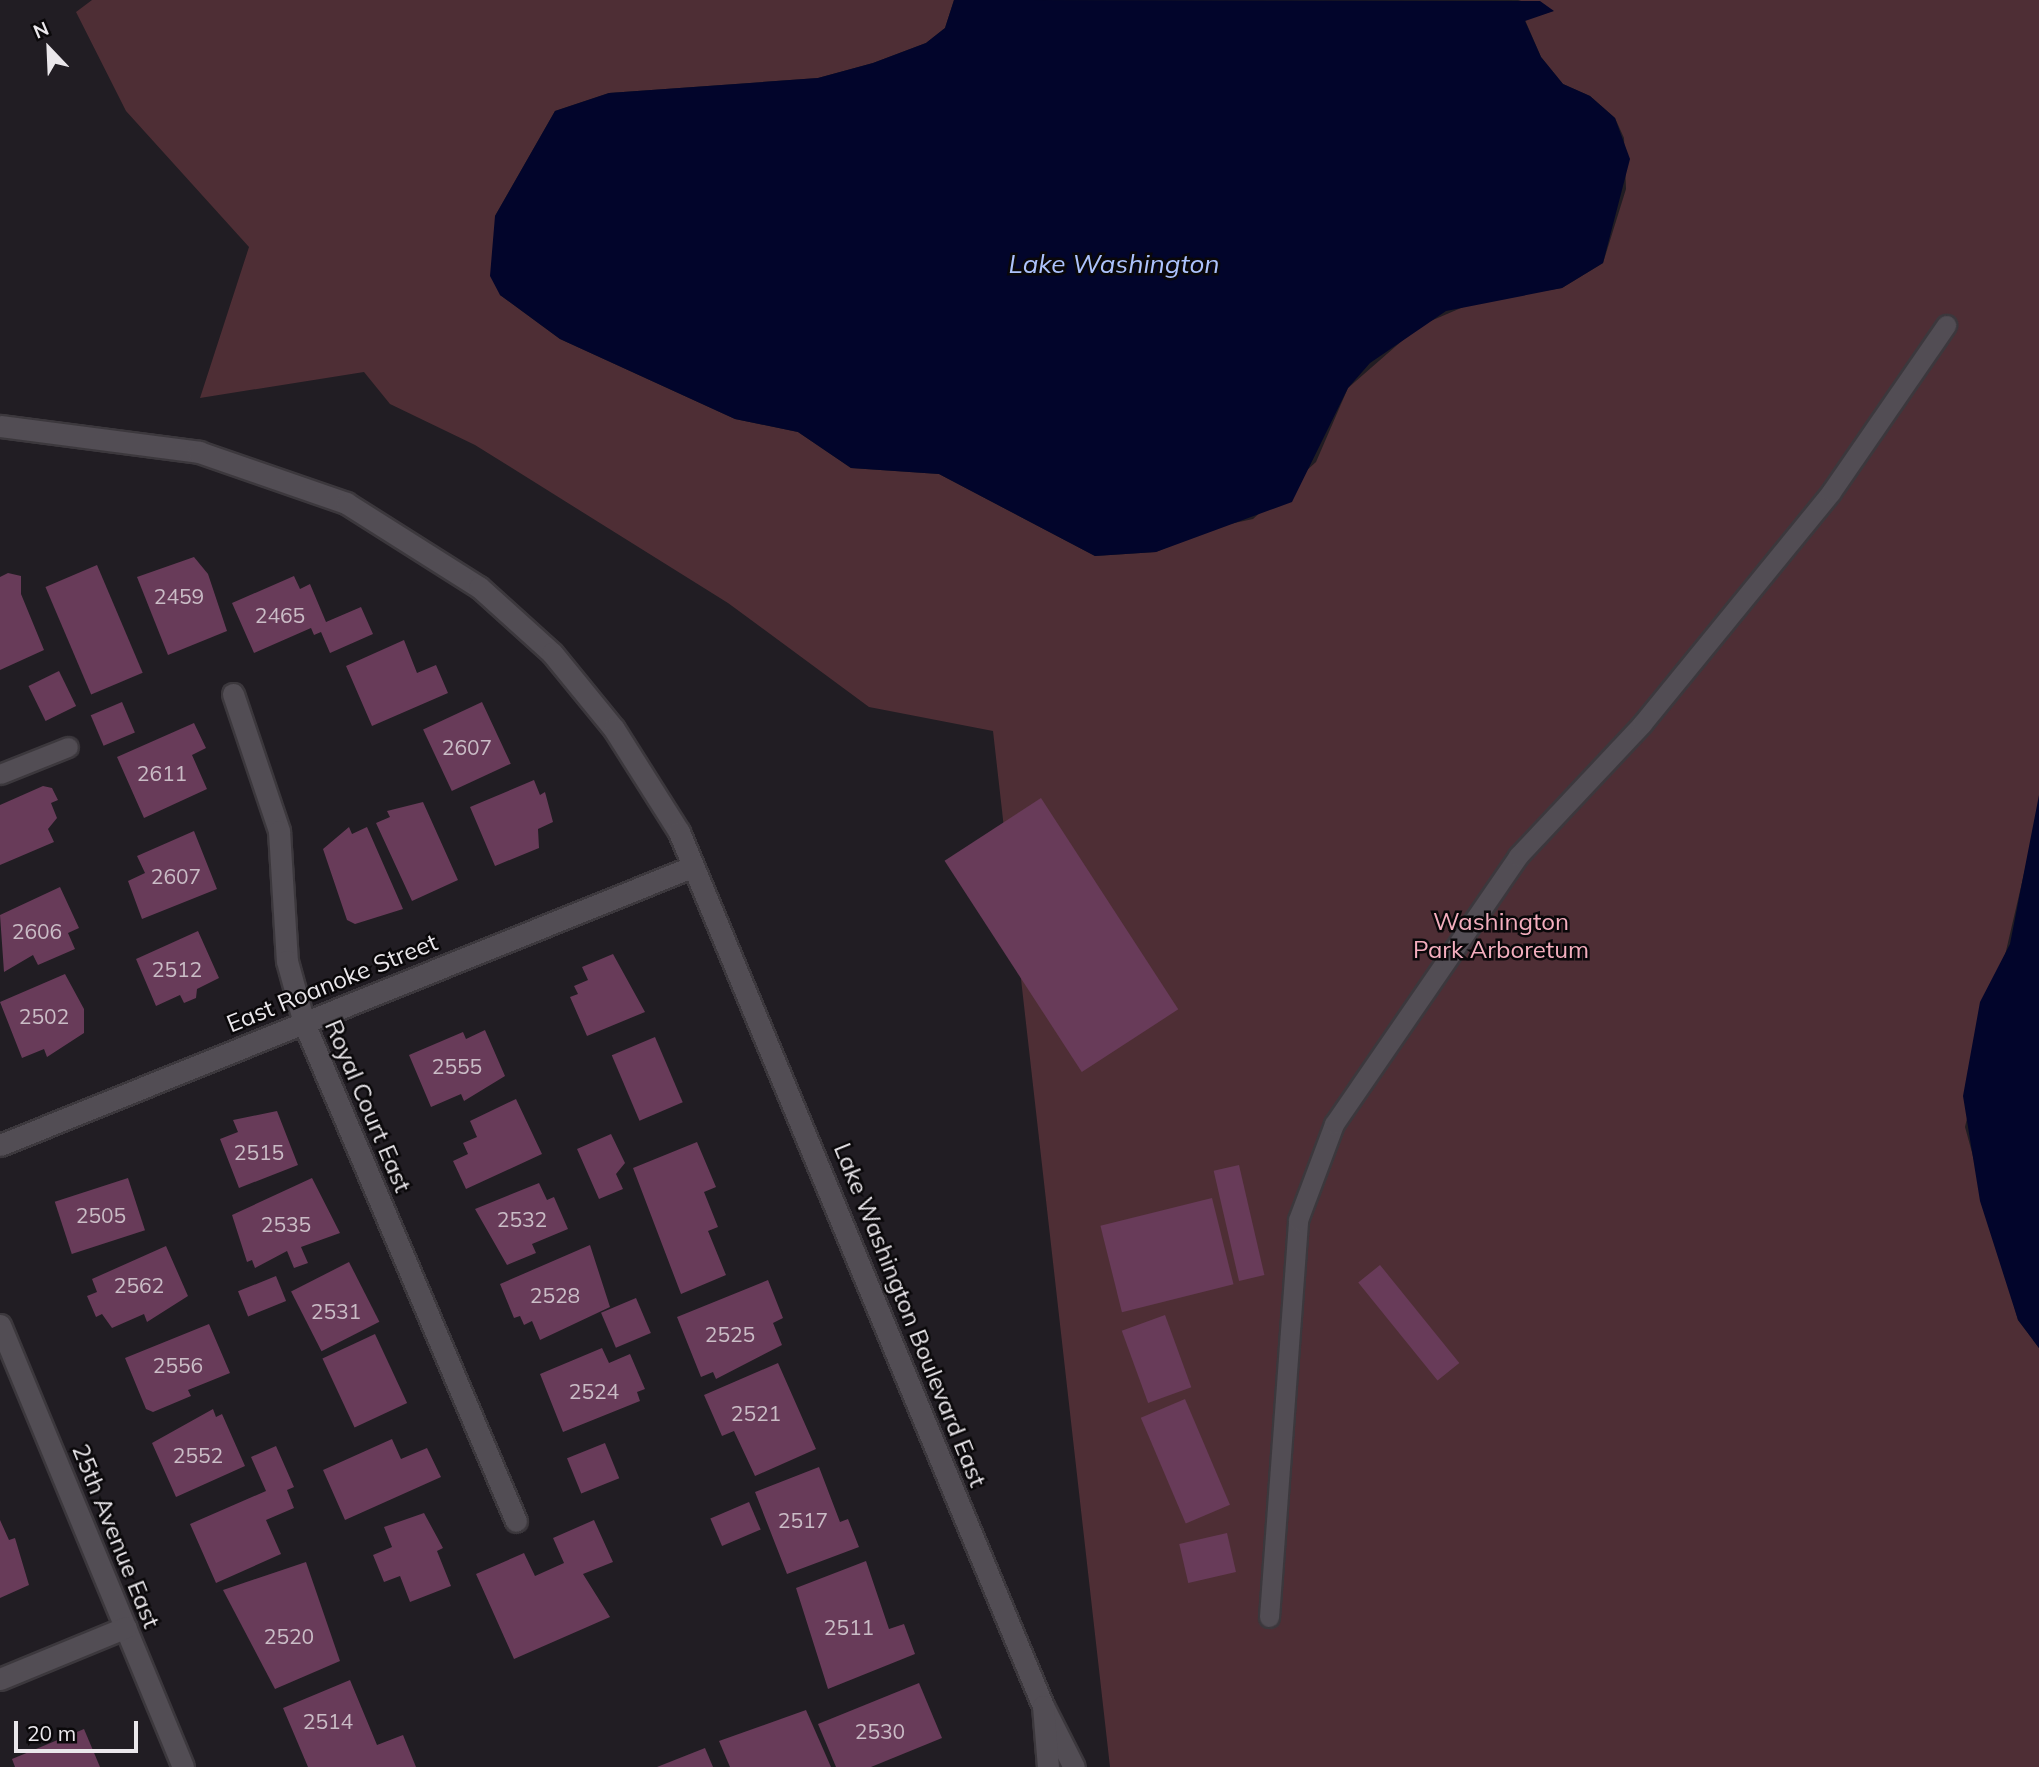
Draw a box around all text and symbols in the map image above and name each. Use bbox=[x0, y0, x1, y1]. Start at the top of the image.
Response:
north arrow bbox=[14, 14, 84, 84]
text: N bbox=[29, 16, 52, 44]
water label: Lake Washington bbox=[1008, 248, 1220, 280]
house number: 2459 bbox=[154, 583, 204, 609]
house number: 2465 bbox=[255, 602, 305, 628]
house number: 2607 bbox=[442, 734, 492, 760]
house number: 2611 bbox=[137, 760, 187, 786]
house number: 2607 bbox=[151, 863, 201, 889]
park label: Washington Park Arboretum bbox=[1413, 908, 1589, 964]
house number: 2606 bbox=[12, 918, 62, 944]
street label: East Roanoke Street bbox=[222, 928, 442, 1038]
house number: 2512 bbox=[152, 956, 202, 982]
house number: 2502 bbox=[19, 1003, 69, 1029]
street label: Royal Court East bbox=[319, 1016, 417, 1196]
house number: 2555 bbox=[432, 1053, 482, 1079]
house number: 2515 bbox=[234, 1139, 284, 1165]
street label: Lake Washington Boulevard East bbox=[828, 1139, 992, 1491]
house number: 2505 bbox=[76, 1202, 126, 1228]
house number: 2532 bbox=[497, 1206, 547, 1232]
house number: 2535 bbox=[261, 1211, 311, 1237]
house number: 2562 bbox=[114, 1272, 164, 1298]
house number: 2528 bbox=[530, 1282, 580, 1308]
house number: 2531 bbox=[311, 1298, 361, 1324]
house number: 2525 bbox=[705, 1321, 755, 1347]
house number: 2556 bbox=[153, 1352, 203, 1378]
house number: 2524 bbox=[569, 1378, 619, 1404]
house number: 2521 bbox=[731, 1400, 781, 1426]
street label: 25th Avenue East bbox=[66, 1440, 166, 1632]
house number: 2552 bbox=[173, 1442, 223, 1468]
house number: 2517 bbox=[778, 1507, 828, 1533]
house number: 2511 bbox=[824, 1614, 874, 1640]
house number: 2520 bbox=[264, 1623, 314, 1649]
scale bar bbox=[18, 1708, 142, 1752]
house number: 2514 bbox=[303, 1708, 353, 1734]
house number: 2530 bbox=[855, 1718, 905, 1744]
text: 20 m bbox=[27, 1720, 76, 1746]

